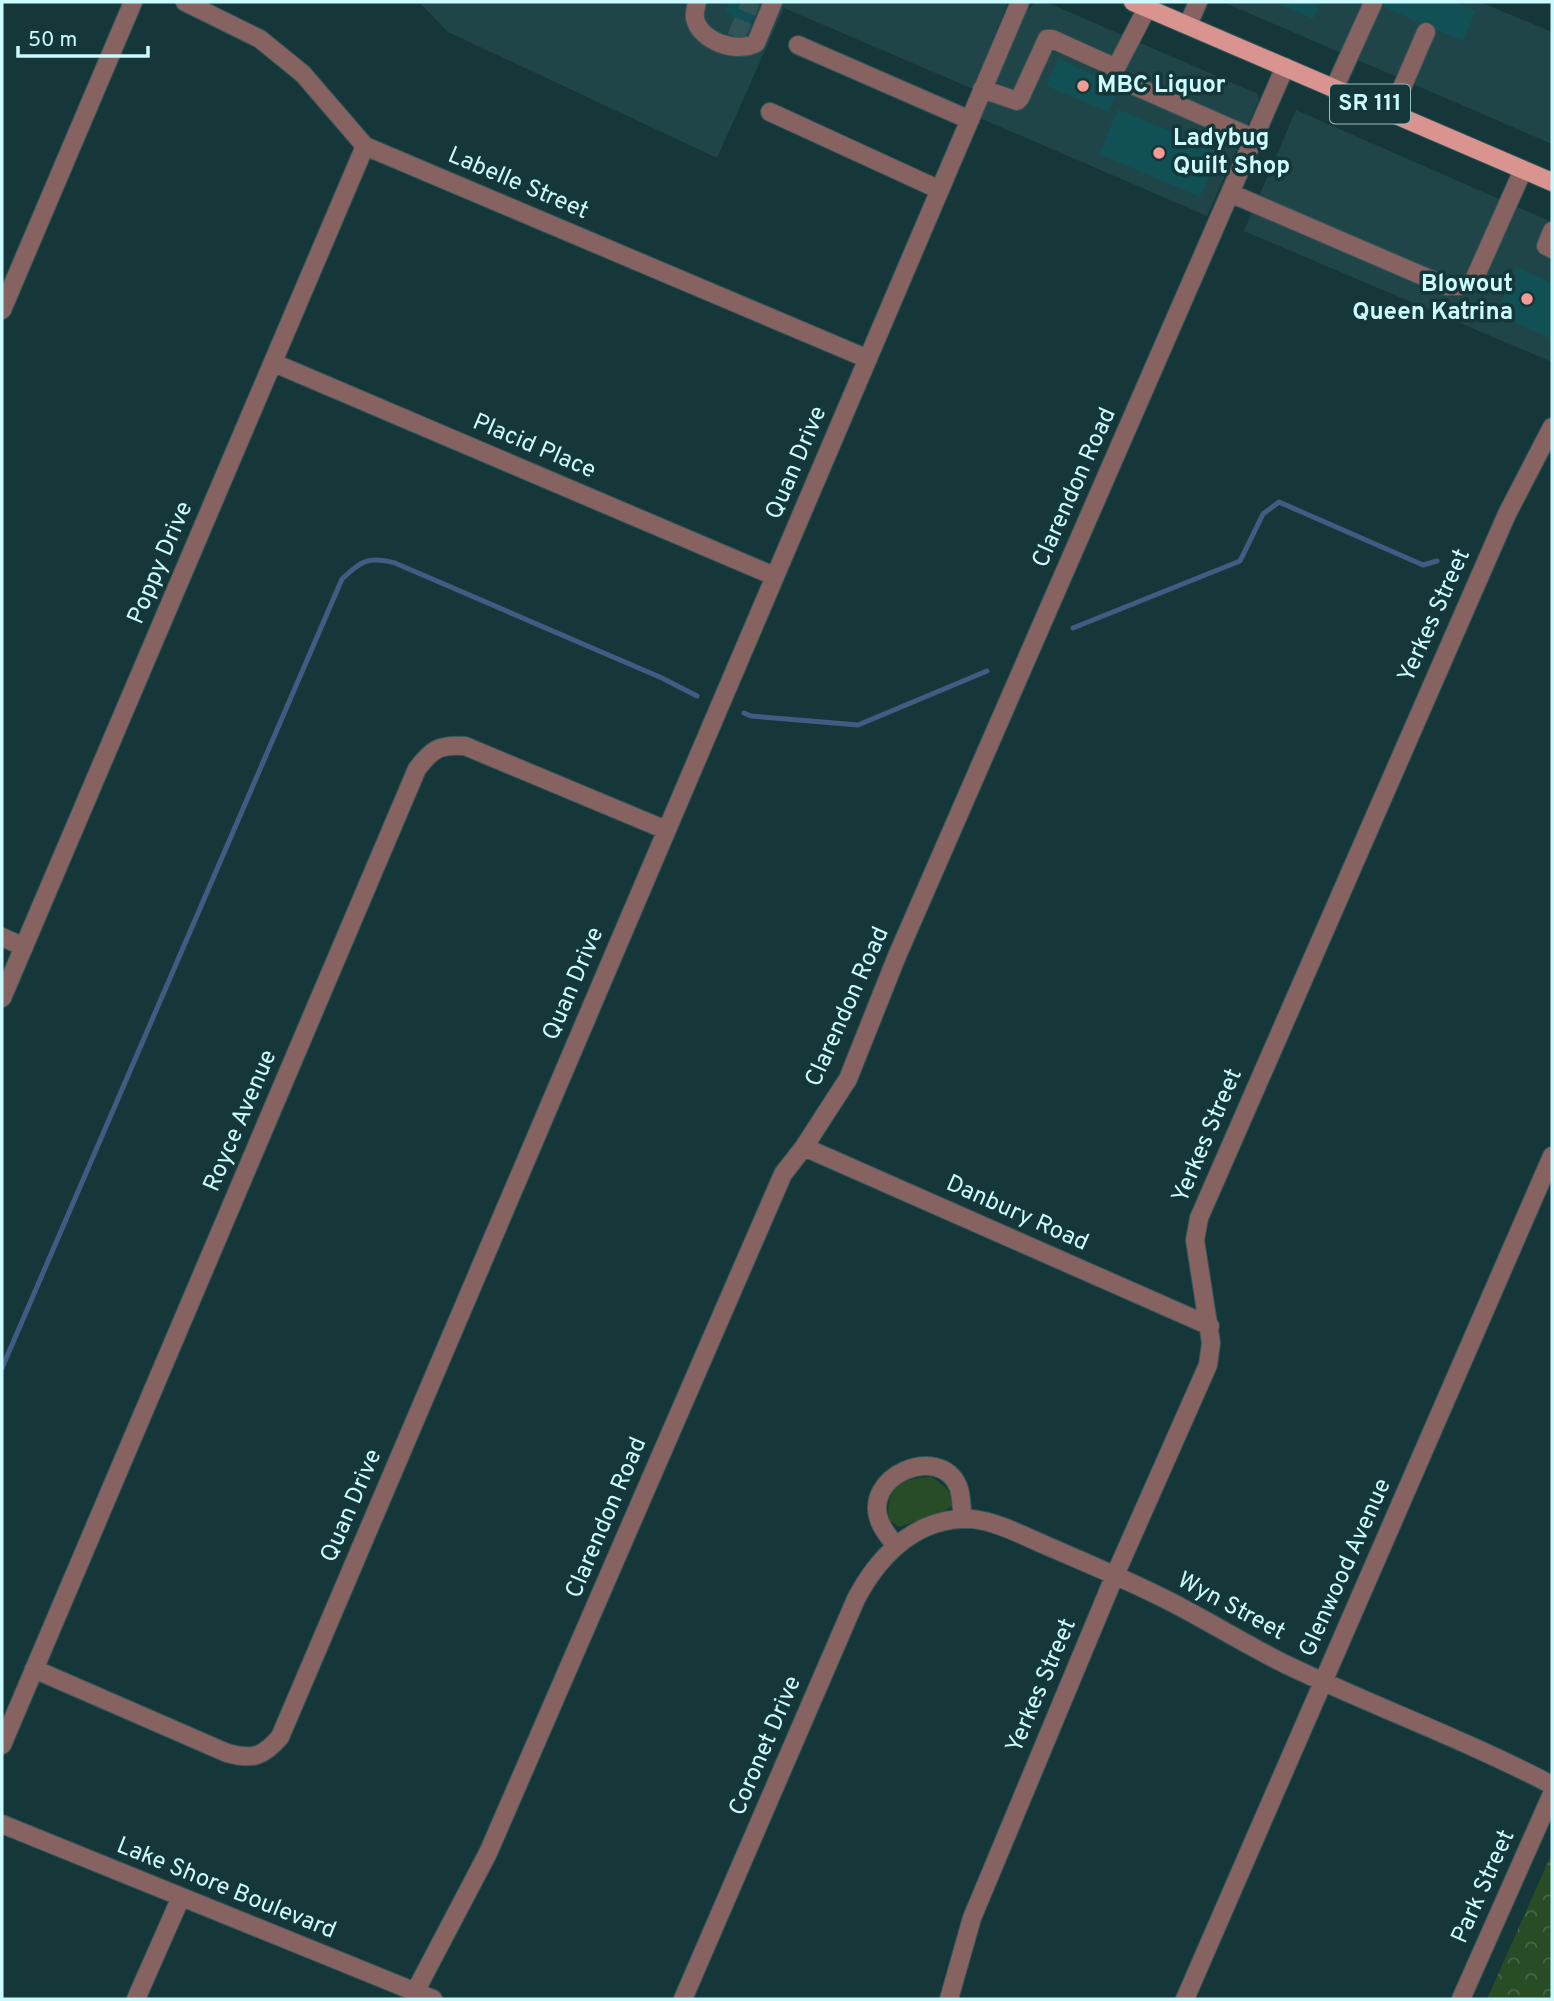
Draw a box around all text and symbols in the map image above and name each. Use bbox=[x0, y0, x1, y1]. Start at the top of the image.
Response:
scale bar bbox=[18, 14, 147, 58]
text: 50 m bbox=[28, 27, 77, 54]
place label: MBC Liquor bbox=[1097, 71, 1226, 101]
marker: MBC Liquor bbox=[1075, 78, 1091, 94]
road number: SR 111 bbox=[1330, 85, 1410, 124]
place label: Ladybug Quilt Shop bbox=[1173, 124, 1290, 182]
street label: Labelle Street bbox=[443, 141, 593, 227]
marker: Ladybug Quilt Shop bbox=[1151, 145, 1167, 161]
place label: Blowout Queen Katrina bbox=[1352, 270, 1513, 328]
marker: Blowout Queen Katrina bbox=[1519, 291, 1535, 307]
street label: Quan Drive bbox=[760, 402, 834, 524]
street label: Clarendon Road bbox=[1026, 403, 1124, 573]
street label: Placid Place bbox=[468, 408, 600, 486]
street label: Poppy Drive bbox=[122, 497, 200, 629]
street label: Yerkes Street bbox=[1392, 545, 1478, 687]
street label: Clarendon Road bbox=[799, 922, 897, 1092]
street label: Quan Drive bbox=[537, 923, 611, 1045]
street label: Royce Avenue bbox=[198, 1046, 284, 1196]
street label: Yerkes Street bbox=[1166, 1064, 1250, 1208]
street label: Danbury Road bbox=[941, 1169, 1093, 1259]
street label: Clarendon Road bbox=[560, 1433, 654, 1603]
street label: Quan Drive bbox=[315, 1445, 389, 1567]
street label: Glenwood Avenue bbox=[1293, 1474, 1399, 1662]
street label: Wyn Street bbox=[1172, 1566, 1290, 1648]
street label: Yerkes Street bbox=[1000, 1614, 1084, 1758]
street label: Coronet Drive bbox=[723, 1672, 809, 1820]
street label: Park Street bbox=[1446, 1826, 1522, 1948]
street label: Lake Shore Boulevard bbox=[112, 1831, 340, 1947]

